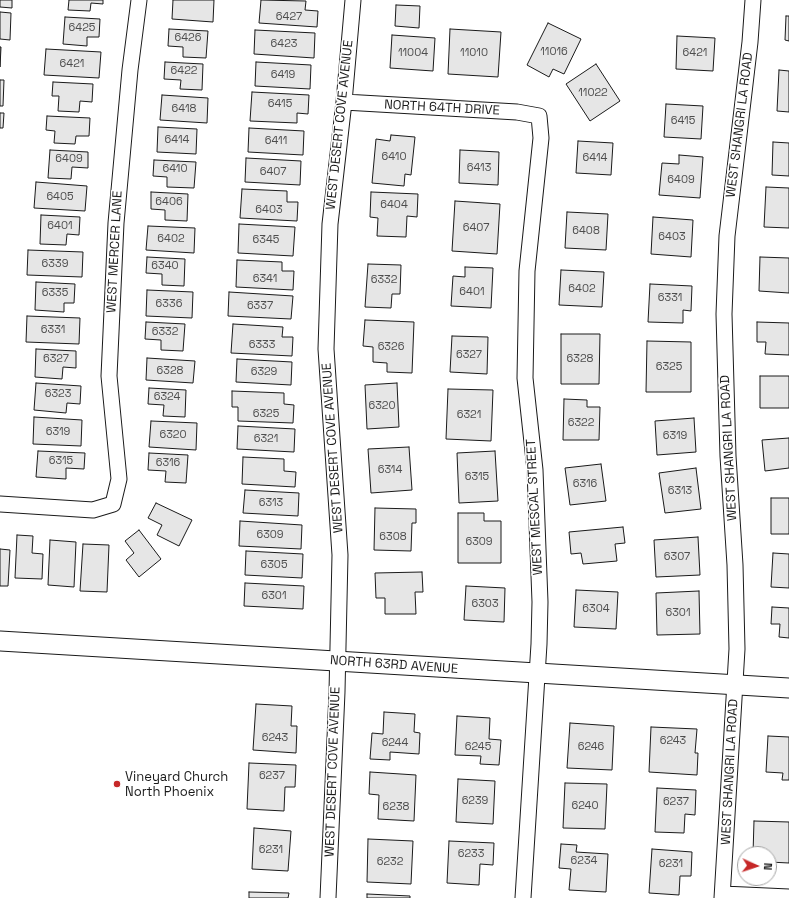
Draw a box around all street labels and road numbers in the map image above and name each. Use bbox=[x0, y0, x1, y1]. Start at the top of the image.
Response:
street label: WEST DESERT COVE AVENUE bbox=[323, 39, 357, 211]
street label: WEST SHANGRI LA ROAD bbox=[723, 52, 757, 198]
street label: NORTH 64TH DRIVE bbox=[384, 97, 500, 119]
street label: WEST MERCER LANE bbox=[104, 190, 126, 314]
street label: WEST DESERT COVE AVENUE bbox=[319, 362, 347, 534]
street label: WEST SHANGRI LA ROAD bbox=[717, 375, 741, 521]
street label: WEST MESCAL STREET bbox=[524, 438, 546, 576]
street label: NORTH 63RD AVENUE bbox=[329, 653, 459, 677]
street label: WEST DESERT COVE AVENUE bbox=[322, 686, 344, 858]
street label: WEST SHANGRI LA ROAD bbox=[718, 699, 742, 845]

